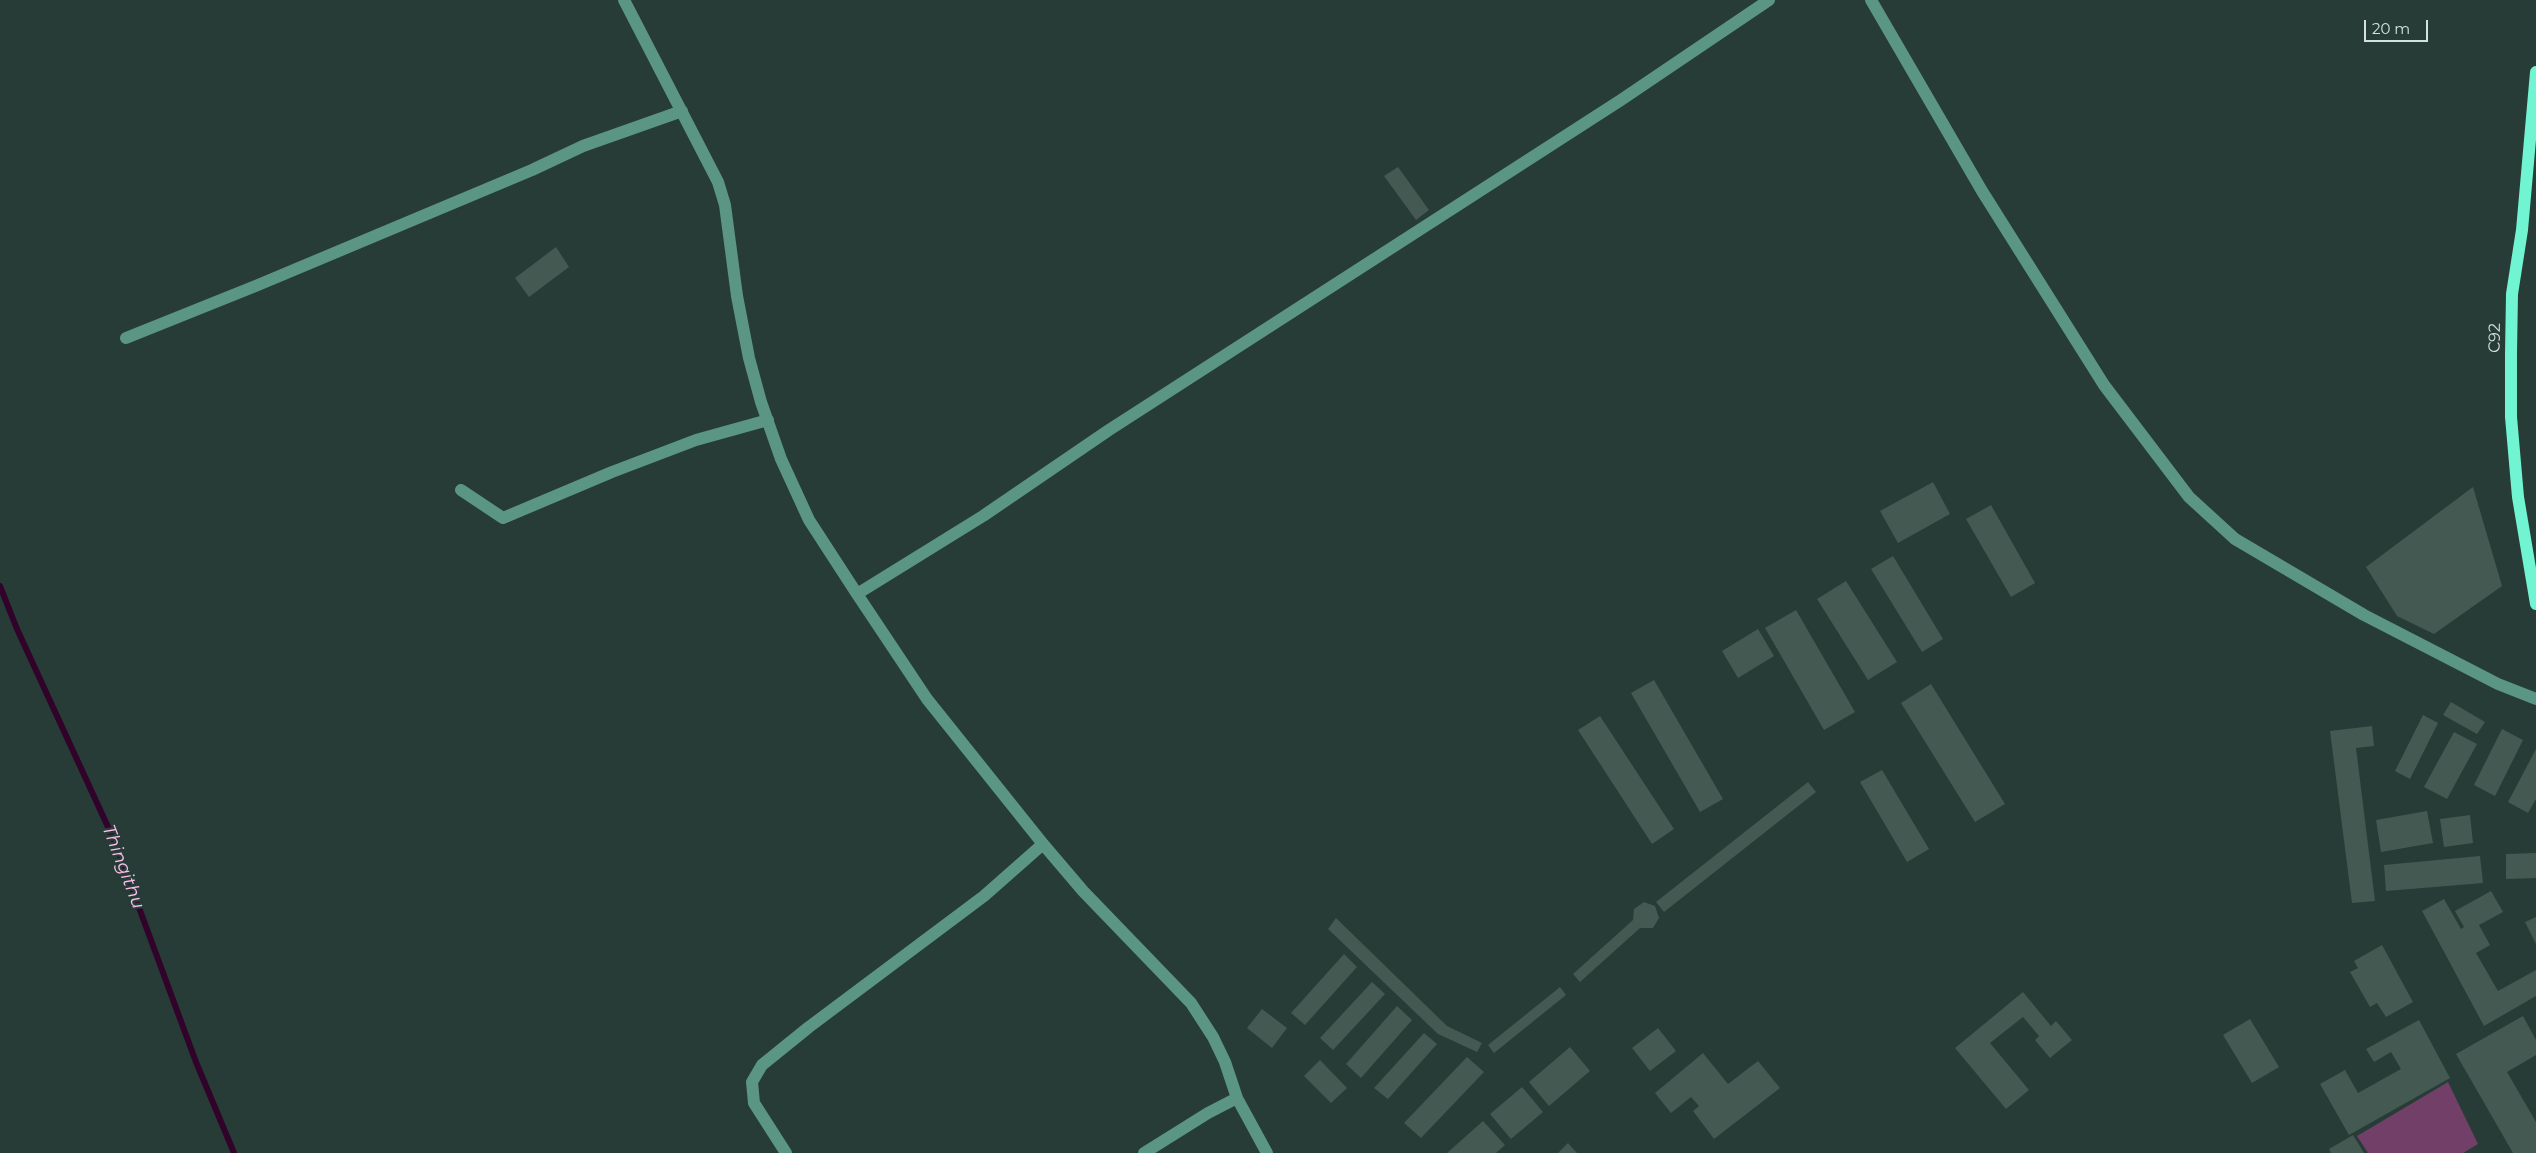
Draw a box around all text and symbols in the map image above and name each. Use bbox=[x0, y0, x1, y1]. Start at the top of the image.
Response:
scale bar bbox=[2366, 10, 2430, 42]
text: 20 m bbox=[2372, 19, 2410, 38]
street label: C92 bbox=[2485, 323, 2505, 353]
water label: Thingithu bbox=[97, 822, 149, 912]

